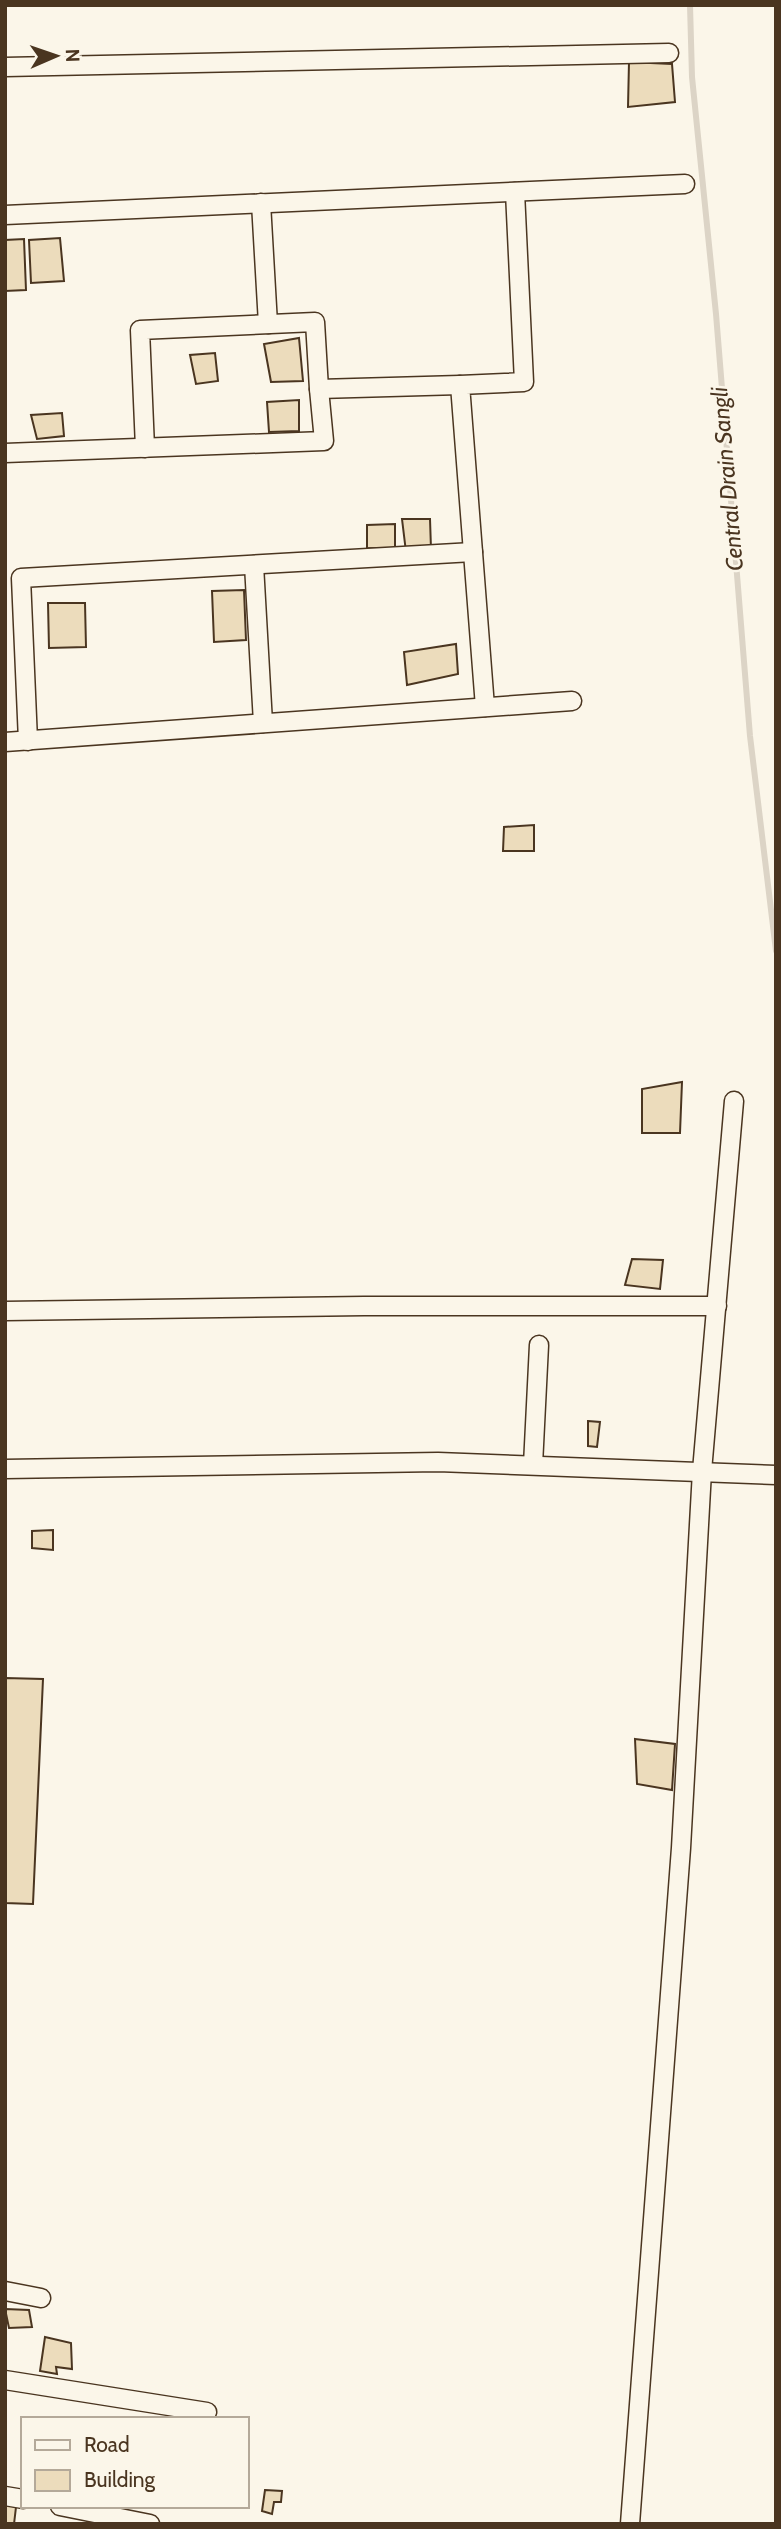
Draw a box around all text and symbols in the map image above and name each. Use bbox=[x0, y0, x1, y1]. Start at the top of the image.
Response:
north arrow bbox=[21, 21, 91, 91]
text: N bbox=[61, 48, 84, 63]
water label: Central Drain Sangli bbox=[705, 385, 749, 572]
legend bbox=[21, 2417, 248, 2508]
text: Road bbox=[84, 2432, 130, 2457]
text: Building bbox=[84, 2467, 156, 2492]

